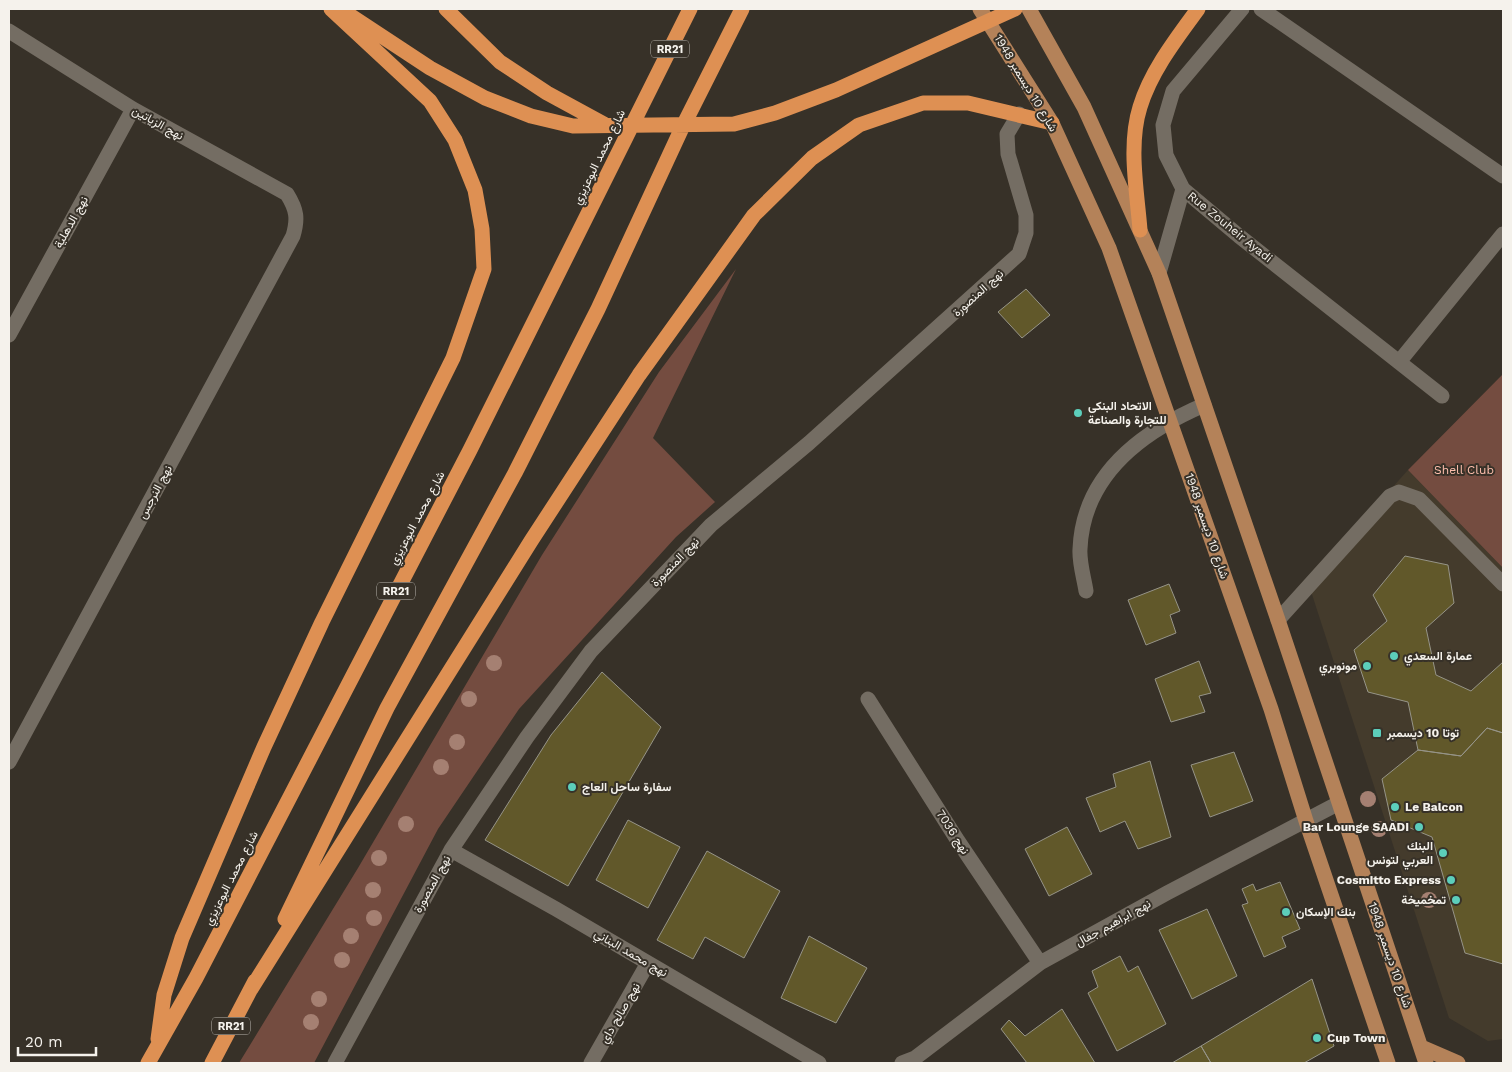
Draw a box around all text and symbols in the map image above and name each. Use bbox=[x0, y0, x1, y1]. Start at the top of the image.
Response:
street label: شارع 10 ديسمبر 1948 bbox=[990, 32, 1061, 135]
road number: RR21 bbox=[651, 41, 689, 58]
street label: نهج الزياتين bbox=[129, 103, 186, 145]
street label: شارع محمد البوعزيزي bbox=[570, 107, 631, 208]
street label: Rue Zouheir Ayadi bbox=[1185, 189, 1275, 265]
street label: نهج الدهلية bbox=[51, 194, 93, 251]
street label: نهج المنصورة bbox=[950, 267, 1008, 321]
place label: الاتحاد البنكي للتجارة والصناعة bbox=[1088, 399, 1167, 428]
marker: الاتحاد البنكي للتجارة والصناعة bbox=[1072, 407, 1084, 419]
street label: نهج النرجس bbox=[135, 463, 177, 522]
park label: Shell Club bbox=[1434, 463, 1494, 477]
street label: شارع محمد البوعزيزي bbox=[386, 469, 450, 569]
street label: شارع 10 ديسمبر 1948 bbox=[1180, 471, 1232, 581]
street label: نهج المنصورة bbox=[648, 534, 703, 591]
road number: RR21 bbox=[377, 582, 415, 600]
place label: عمارة السعدي bbox=[1404, 649, 1472, 666]
marker: عمارة السعدي bbox=[1388, 650, 1400, 662]
place label: مونوبري bbox=[1319, 659, 1357, 676]
marker: مونوبري bbox=[1361, 660, 1373, 672]
place label: توتا 10 ديسمبر bbox=[1386, 726, 1459, 741]
marker: توتا 10 ديسمبر bbox=[1371, 727, 1383, 739]
place label: سفارة ساحل العاج bbox=[582, 780, 672, 795]
marker: سفارة ساحل العاج bbox=[566, 781, 578, 793]
place label: Le Balcon bbox=[1405, 800, 1463, 814]
marker: Le Balcon bbox=[1389, 801, 1401, 813]
street label: نهج 7036 bbox=[932, 807, 972, 858]
place label: Bar Lounge SAADI bbox=[1303, 820, 1409, 834]
marker: Bar Lounge SAADI bbox=[1413, 821, 1425, 833]
street label: شارع محمد البوعزيزي bbox=[201, 828, 264, 929]
place label: البنك العربي لتونس bbox=[1367, 839, 1433, 870]
marker: البنك العربي لتونس bbox=[1437, 847, 1449, 859]
street label: نهج المنصورة bbox=[411, 853, 455, 916]
place label: Cosmitto Express bbox=[1337, 873, 1442, 887]
marker: Cosmitto Express bbox=[1445, 874, 1457, 886]
place label: تمخميخة bbox=[1401, 893, 1446, 907]
marker: تمخميخة bbox=[1450, 894, 1462, 906]
street label: نهج ابراهيم جفال bbox=[1073, 897, 1154, 951]
street label: شارع 10 ديسمبر 1948 bbox=[1363, 900, 1415, 1010]
place label: بنك الإسكان bbox=[1296, 905, 1356, 920]
marker: بنك الإسكان bbox=[1280, 906, 1292, 918]
street label: نهج محمد البناني bbox=[590, 926, 670, 982]
street label: نهج صالح داي bbox=[597, 980, 646, 1047]
road number: RR21 bbox=[212, 1018, 250, 1034]
scale bar bbox=[18, 1024, 95, 1056]
place label: Cup Town bbox=[1327, 1031, 1385, 1045]
marker: Cup Town bbox=[1311, 1032, 1323, 1044]
text: 20 m bbox=[25, 1033, 63, 1051]

